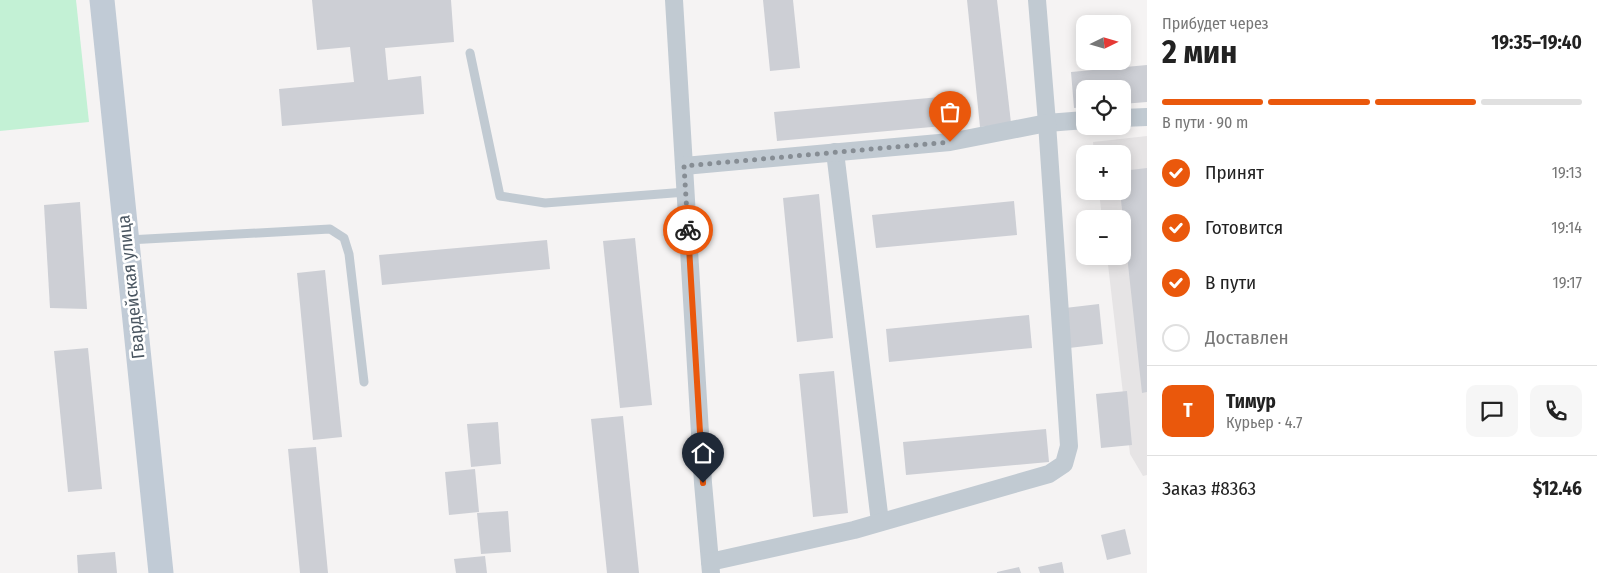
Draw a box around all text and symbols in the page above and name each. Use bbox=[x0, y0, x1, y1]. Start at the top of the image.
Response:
text: Прибудет через bbox=[1162, 14, 1269, 33]
north arrow bbox=[1076, 15, 1131, 70]
map controls bbox=[1076, 15, 1131, 265]
text: 19:35–19:40 bbox=[1491, 31, 1582, 54]
text: 2 мин bbox=[1162, 33, 1237, 71]
button: locate bbox=[1076, 80, 1131, 135]
pin bbox=[929, 91, 971, 142]
icon: bag bbox=[936, 98, 964, 126]
text: В пути · 90 m bbox=[1162, 113, 1248, 132]
button: + bbox=[1076, 145, 1131, 200]
icon: check bbox=[1162, 159, 1190, 187]
text: Принят bbox=[1205, 161, 1264, 184]
text: 19:13 bbox=[1552, 163, 1582, 182]
courier bbox=[663, 205, 713, 255]
button: − bbox=[1076, 210, 1131, 265]
street label: Гвардейская улица bbox=[112, 214, 149, 360]
icon: check bbox=[1162, 214, 1190, 242]
icon: bike bbox=[674, 216, 702, 244]
text: Готовится bbox=[1205, 216, 1283, 239]
text: 19:14 bbox=[1551, 218, 1582, 237]
icon: check bbox=[1162, 269, 1190, 297]
text: В пути bbox=[1205, 271, 1256, 294]
text: 19:17 bbox=[1553, 273, 1582, 292]
text: Доставлен bbox=[1205, 326, 1289, 349]
button: chat bbox=[1466, 385, 1518, 437]
button: phone bbox=[1530, 385, 1582, 437]
text: Тимур bbox=[1226, 390, 1276, 413]
text: Т bbox=[1183, 399, 1193, 422]
text: Курьер · 4.7 bbox=[1226, 413, 1302, 432]
pin bbox=[682, 432, 724, 483]
icon: home bbox=[689, 439, 717, 467]
text: Заказ #8363 bbox=[1162, 477, 1256, 500]
text: $12.46 bbox=[1533, 477, 1582, 500]

